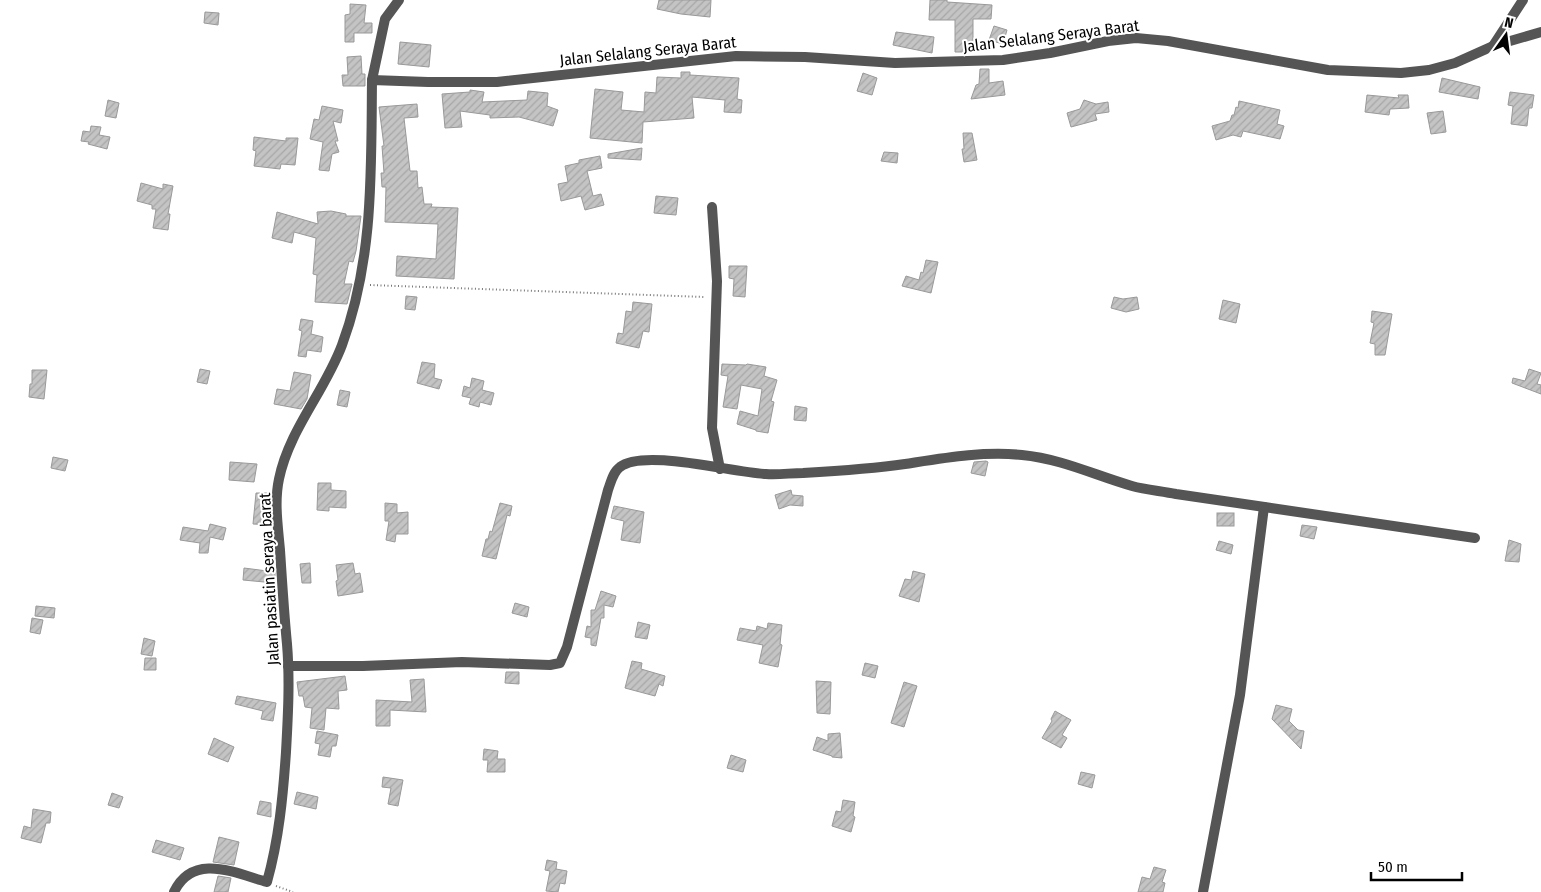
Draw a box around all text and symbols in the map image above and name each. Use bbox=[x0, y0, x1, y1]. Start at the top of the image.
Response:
north arrow bbox=[1481, 10, 1531, 60]
text: N bbox=[1503, 14, 1515, 32]
street label: Jalan Selalang Seraya Barat bbox=[962, 16, 1141, 56]
street label: Jalan Selalang Seraya Barat bbox=[559, 32, 738, 70]
street label: Jalan pasiatin seraya barat bbox=[255, 491, 283, 666]
scale bar bbox=[1371, 850, 1462, 882]
text: 50 m bbox=[1378, 858, 1408, 876]

